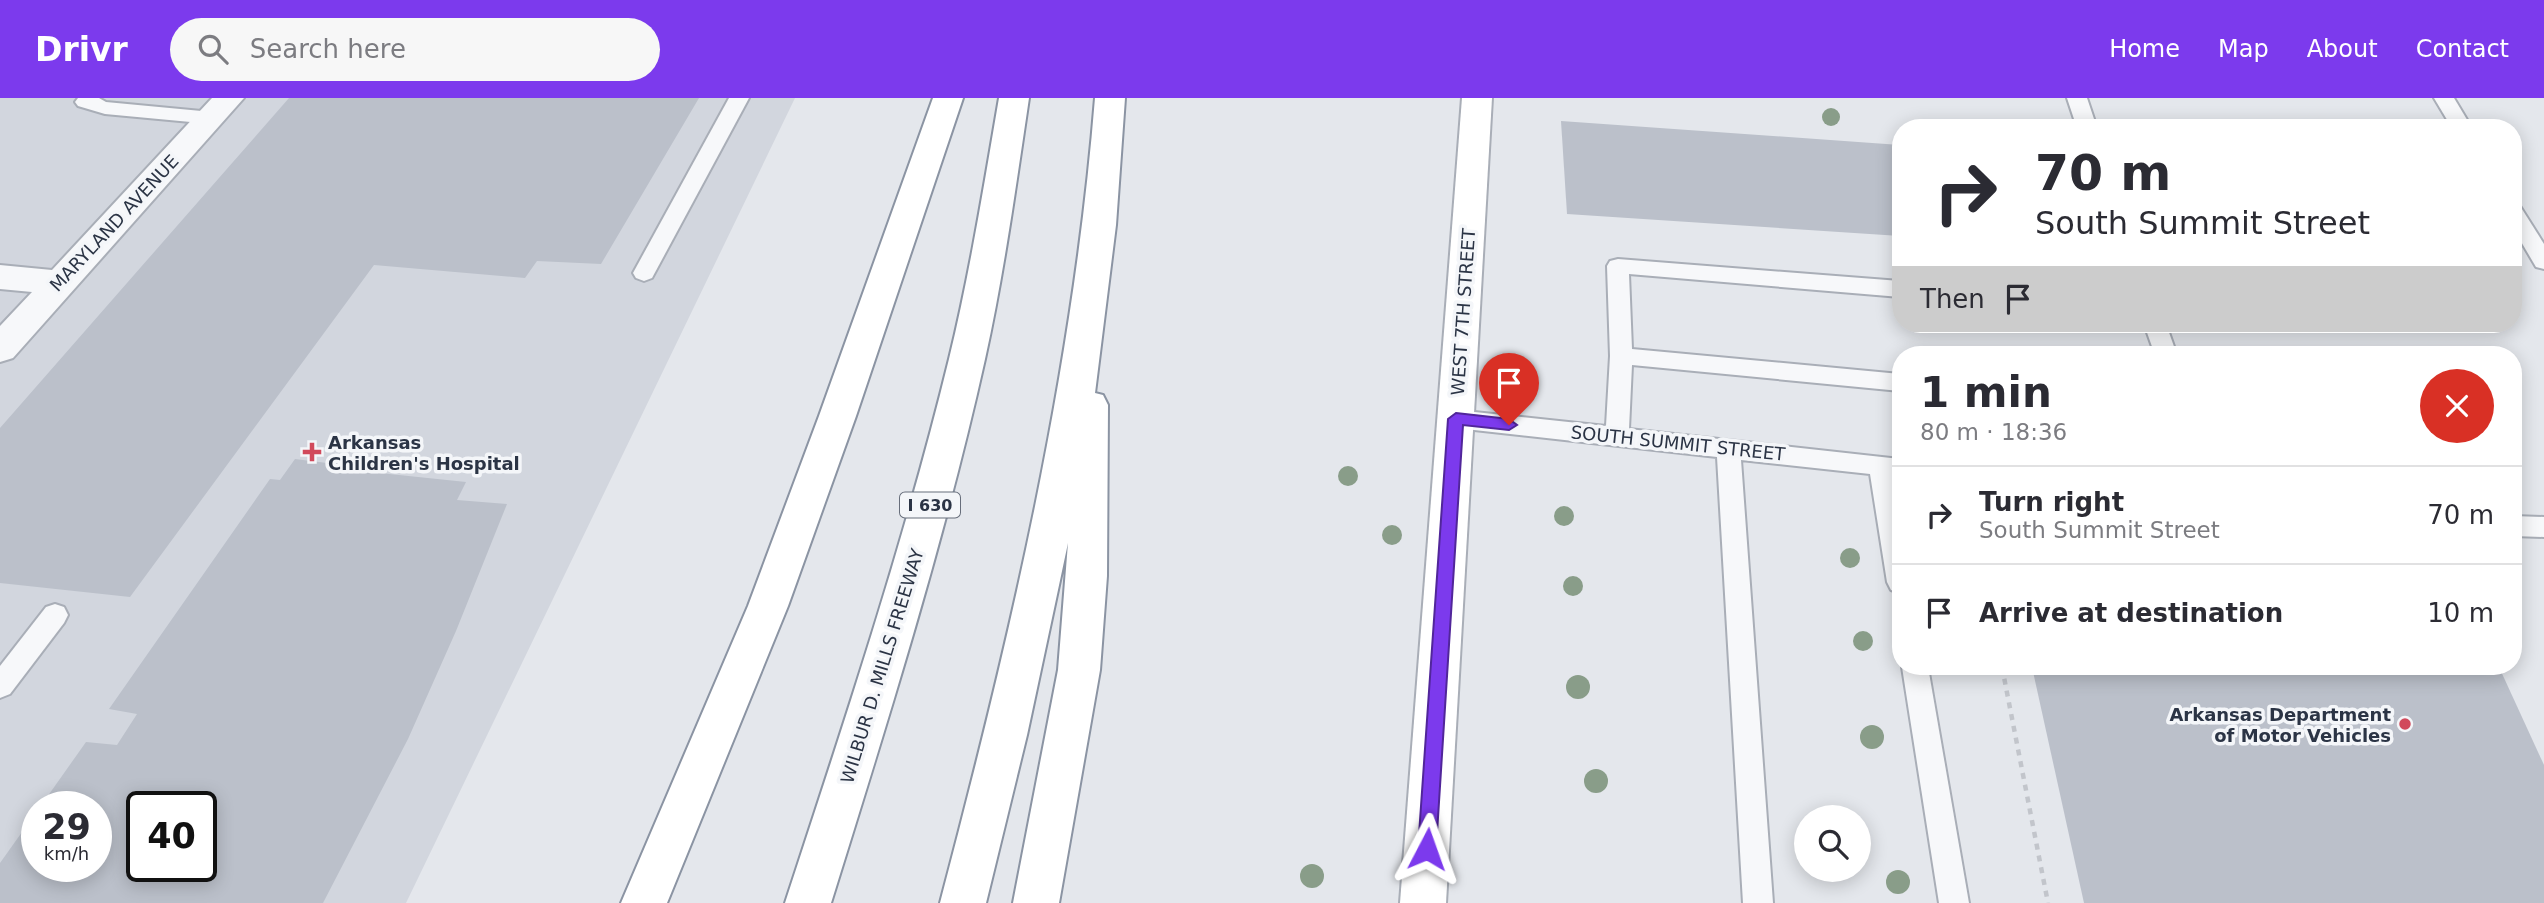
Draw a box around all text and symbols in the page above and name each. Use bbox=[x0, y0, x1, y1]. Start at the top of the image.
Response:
search box bbox=[170, 18, 660, 81]
text: Drivr bbox=[35, 30, 128, 69]
icon: search bbox=[194, 30, 232, 68]
text: Search here bbox=[250, 34, 406, 64]
text: Home bbox=[2109, 35, 2180, 63]
text: Map bbox=[2218, 35, 2269, 63]
text: About bbox=[2307, 35, 2378, 63]
text: Contact bbox=[2416, 35, 2509, 63]
text: 70 m bbox=[2035, 145, 2171, 202]
icon: right bbox=[1920, 147, 2011, 238]
street label: MARYLAND AVENUE bbox=[45, 150, 183, 296]
text: South Summit Street bbox=[2035, 204, 2370, 242]
street label: WEST 7TH STREET bbox=[1447, 227, 1479, 396]
icon: arrive bbox=[1999, 280, 2037, 318]
text: Then bbox=[1920, 284, 1985, 314]
pin bbox=[1479, 353, 1539, 425]
icon: arrive bbox=[1490, 364, 1528, 402]
text: 1 min bbox=[1920, 368, 2052, 417]
button: close bbox=[2420, 369, 2494, 443]
text: 80 m · 18:36 bbox=[1920, 419, 2067, 445]
street label: SOUTH SUMMIT STREET bbox=[1570, 421, 1787, 465]
place label: Arkansas Children's Hospital bbox=[328, 432, 520, 474]
marker: Arkansas Children's Hospital bbox=[302, 442, 322, 462]
text: Turn right bbox=[1979, 487, 2124, 517]
road number: I 630 bbox=[900, 492, 960, 518]
icon: right bbox=[1920, 496, 1958, 534]
text: 70 m bbox=[2427, 500, 2494, 530]
text: South Summit Street bbox=[1979, 517, 2220, 543]
street label: WILBUR D. MILLS FREEWAY bbox=[836, 545, 928, 786]
icon: arrive bbox=[1920, 594, 1958, 632]
text: Arrive at destination bbox=[1979, 598, 2283, 628]
text: 10 m bbox=[2427, 598, 2494, 628]
place label: Arkansas Department of Motor Vehicles bbox=[2169, 704, 2391, 746]
marker: Arkansas Department of Motor Vehicles bbox=[2397, 716, 2413, 732]
speed limit sign: 40 bbox=[126, 791, 217, 882]
map controls bbox=[1794, 805, 1871, 882]
button: search bbox=[1794, 805, 1871, 882]
text: 29 bbox=[42, 807, 91, 847]
position arrow bbox=[1390, 812, 1464, 886]
text: km/h bbox=[44, 843, 89, 864]

